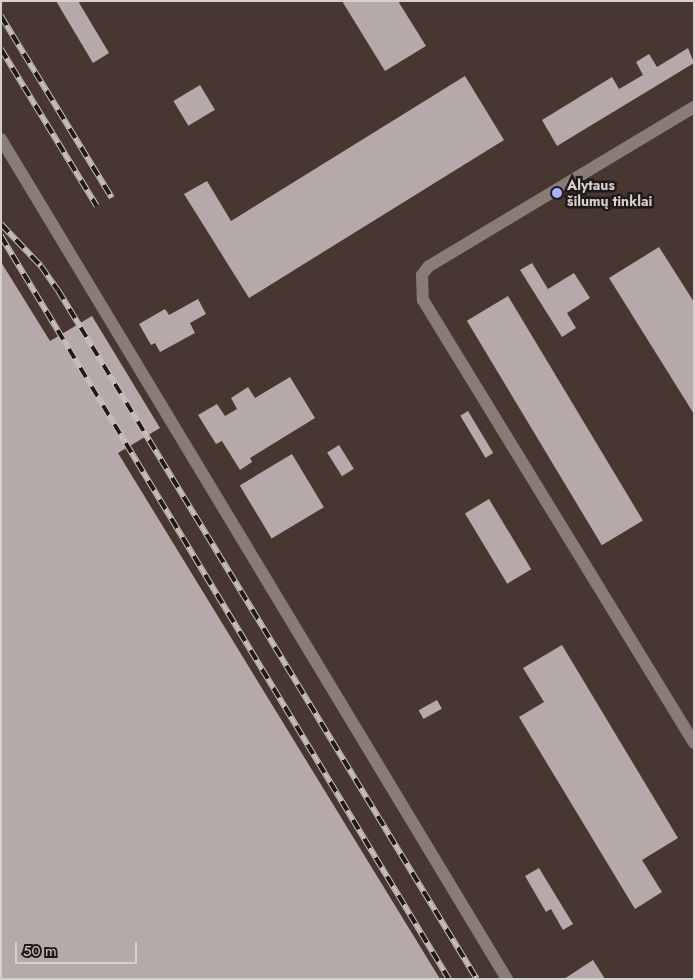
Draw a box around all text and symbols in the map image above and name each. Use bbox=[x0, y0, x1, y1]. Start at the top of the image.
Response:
place label: Alytaus šilumų tinklai bbox=[567, 177, 652, 210]
marker: Alytaus šilumų tinklai bbox=[551, 187, 563, 199]
scale bar bbox=[18, 932, 140, 964]
text: 50 m bbox=[23, 940, 57, 962]

